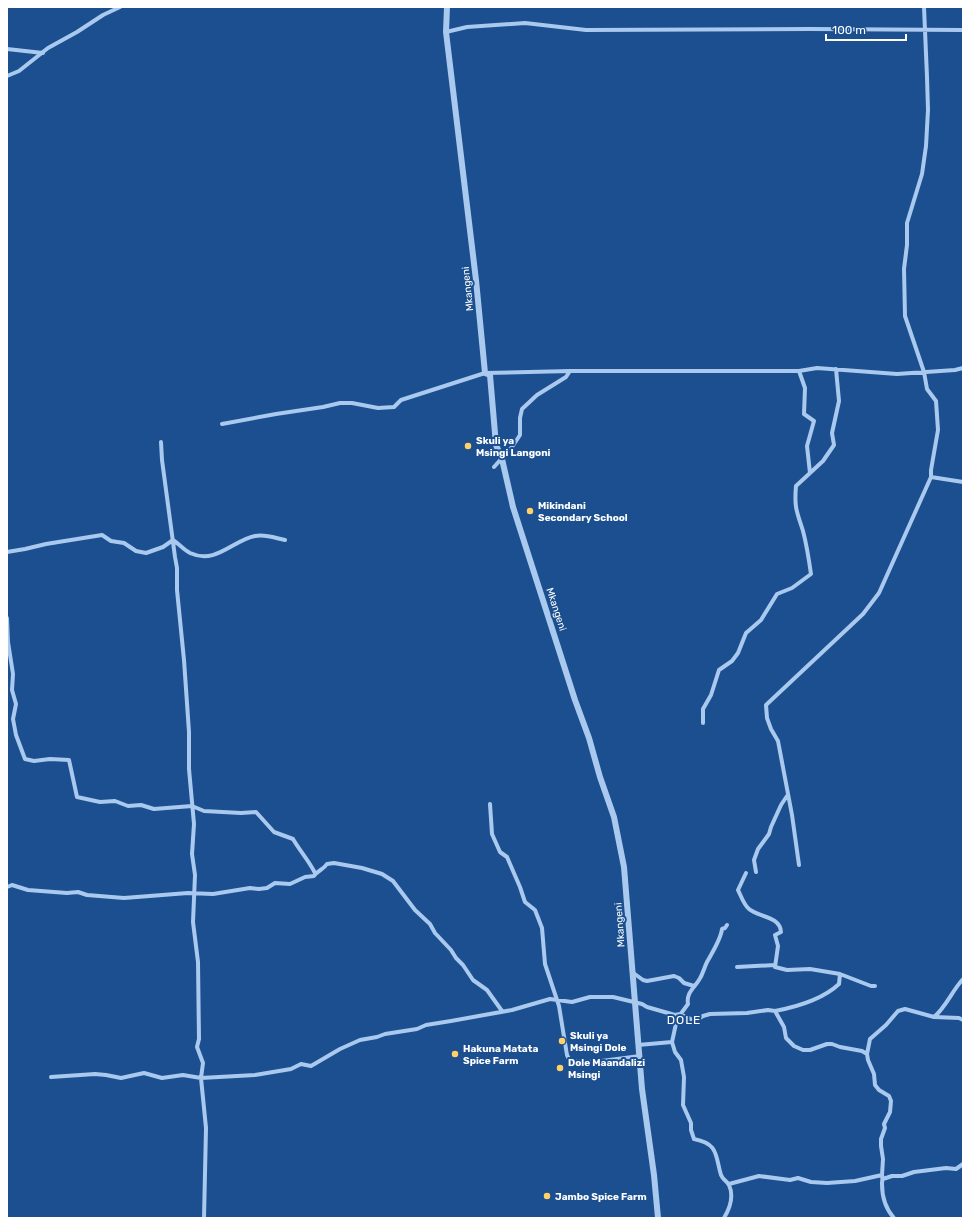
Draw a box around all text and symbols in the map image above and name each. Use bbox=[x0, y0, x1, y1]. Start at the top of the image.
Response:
scale bar bbox=[826, 16, 906, 42]
text: 100 m bbox=[832, 23, 866, 37]
street label: Mkangeni bbox=[460, 266, 476, 312]
place label: Skuli ya Msingi Langoni bbox=[476, 435, 551, 459]
marker: Skuli ya Msingi Langoni bbox=[463, 441, 473, 451]
place label: Mikindani Secondary School bbox=[538, 500, 628, 524]
marker: Mikindani Secondary School bbox=[525, 506, 535, 516]
street label: Mkangeni bbox=[543, 586, 569, 632]
street label: Mkangeni bbox=[612, 902, 628, 948]
district label: DOLE bbox=[667, 1013, 701, 1027]
place label: Skuli ya Msingi Dole bbox=[570, 1030, 627, 1054]
marker: Skuli ya Msingi Dole bbox=[557, 1036, 567, 1046]
place label: Hakuna Matata Spice Farm bbox=[463, 1043, 538, 1067]
marker: Hakuna Matata Spice Farm bbox=[450, 1049, 460, 1059]
place label: Dole Maandalizi Msingi bbox=[568, 1057, 645, 1081]
marker: Dole Maandalizi Msingi bbox=[555, 1063, 565, 1073]
marker: Jambo Spice Farm bbox=[542, 1191, 552, 1201]
place label: Jambo Spice Farm bbox=[555, 1191, 647, 1203]

